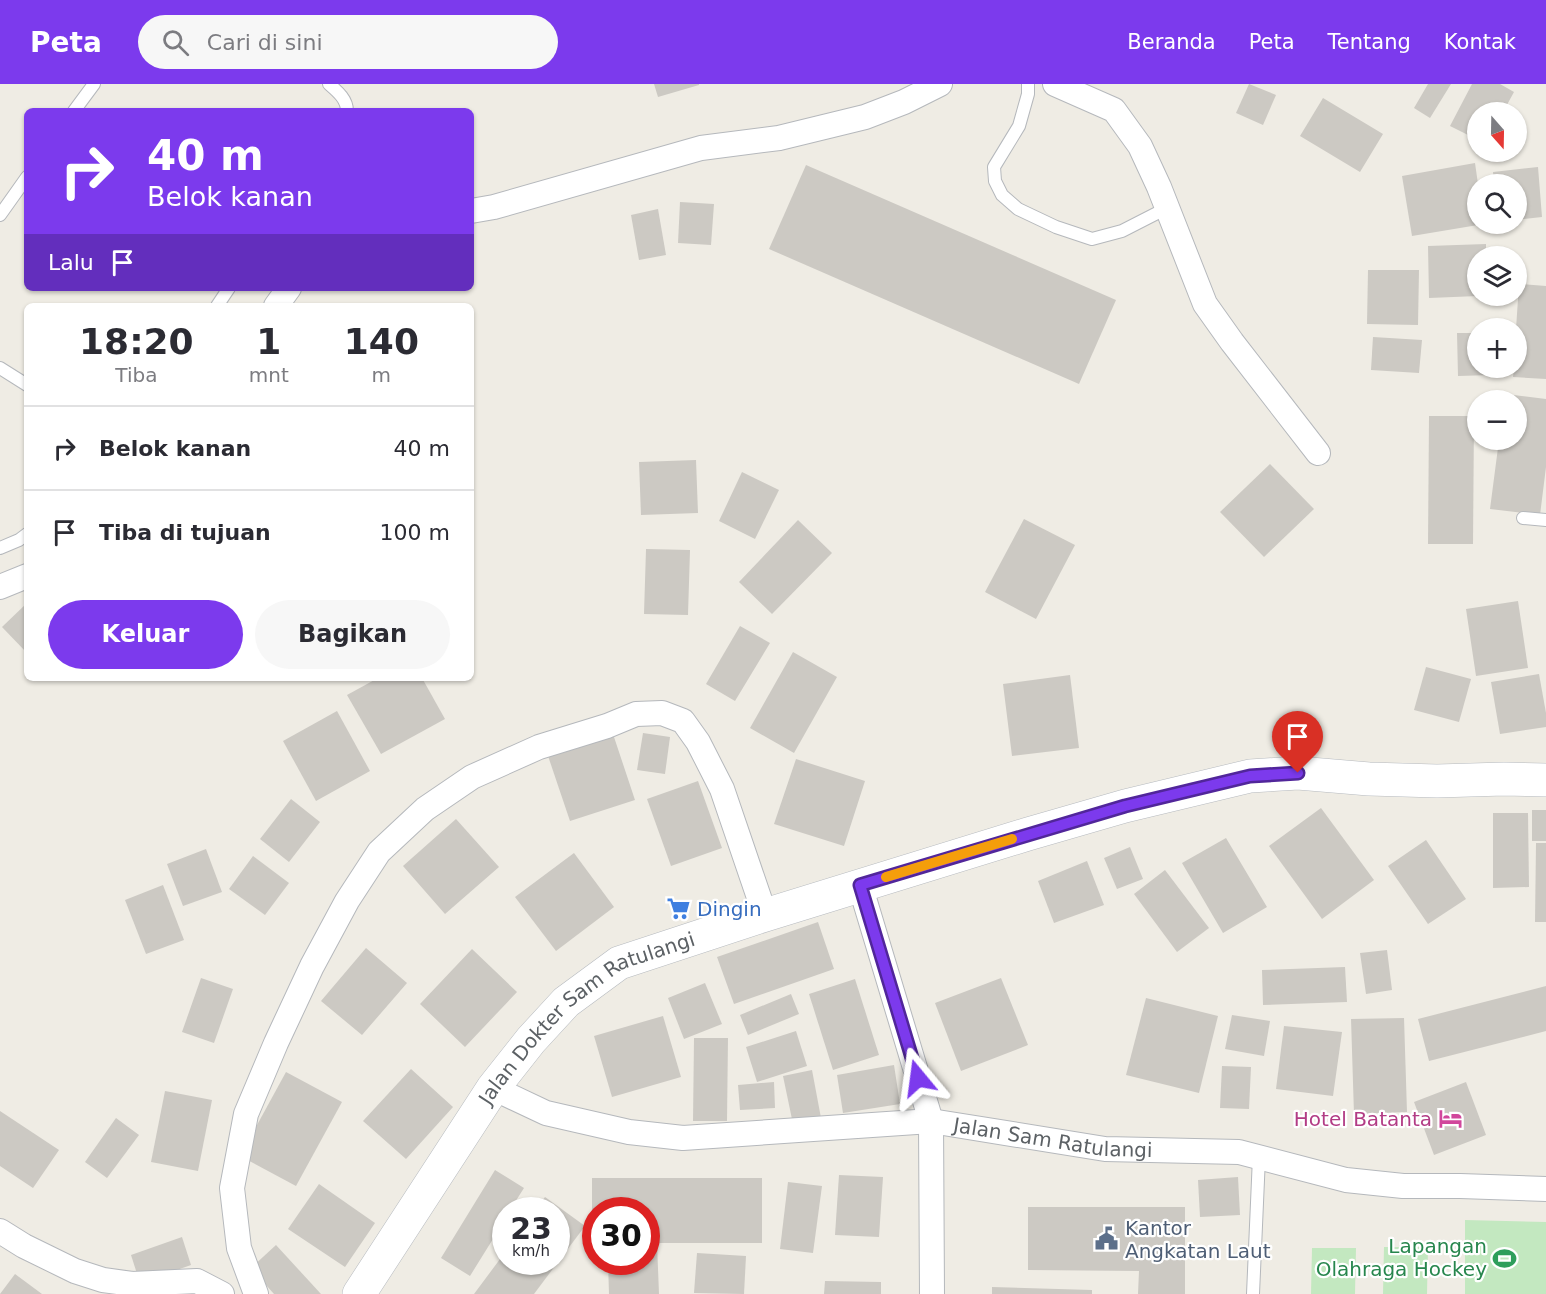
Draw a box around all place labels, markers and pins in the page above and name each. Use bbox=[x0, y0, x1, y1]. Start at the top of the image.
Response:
pin bbox=[1272, 711, 1323, 773]
supermarket icon: Dingin bbox=[666, 896, 692, 922]
place label: Dingin bbox=[697, 897, 762, 921]
hotel icon: Hotel Batanta bbox=[1437, 1106, 1463, 1132]
place label: Hotel Batanta bbox=[1294, 1107, 1432, 1131]
place label: Kantor Angkatan Laut bbox=[1125, 1216, 1271, 1263]
public building icon: Kantor Angkatan Laut bbox=[1094, 1226, 1120, 1252]
place label: Lapangan Olahraga Hockey bbox=[1316, 1234, 1487, 1281]
sports icon: Lapangan Olahraga Hockey bbox=[1492, 1245, 1518, 1271]

